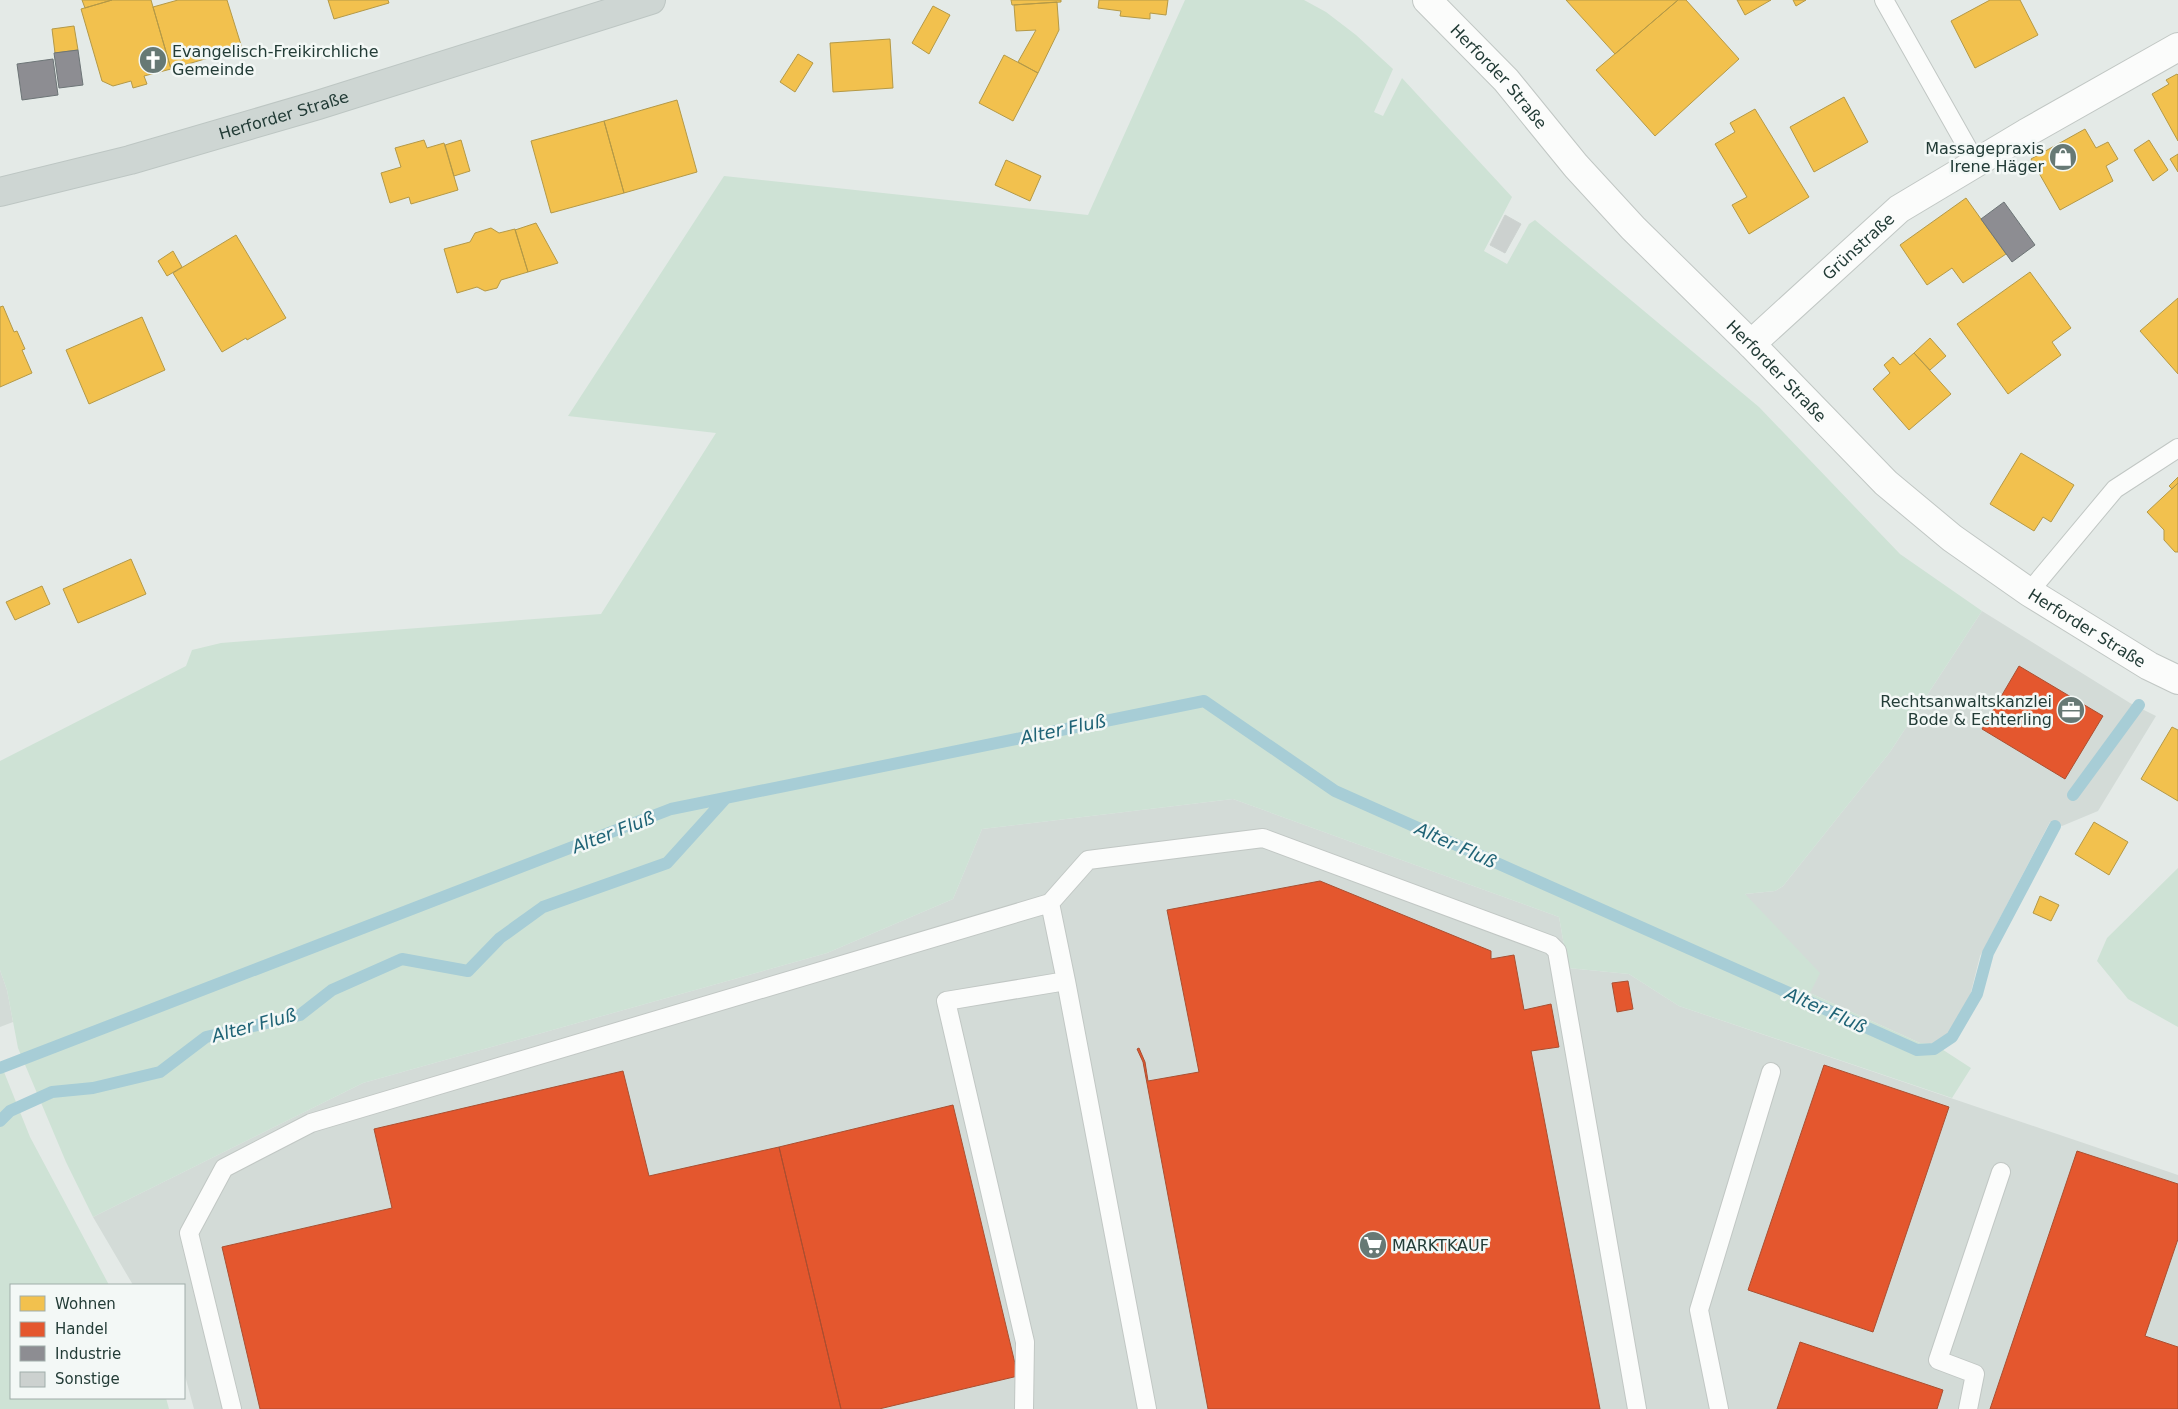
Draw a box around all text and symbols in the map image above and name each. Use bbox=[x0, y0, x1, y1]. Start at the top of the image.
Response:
street label: Herforder Straße bbox=[1447, 20, 1551, 132]
place label: Evangelisch-Freikirchliche Gemeinde bbox=[172, 42, 379, 79]
church icon: Evangelisch-Freikirchliche Gemeinde bbox=[138, 45, 168, 75]
street label: Herforder Straße bbox=[216, 86, 351, 143]
place label: Massagepraxis Irene Häger bbox=[1925, 139, 2044, 176]
shop icon: Massagepraxis Irene Häger bbox=[2048, 142, 2078, 172]
street label: Grünstraße bbox=[1818, 209, 1898, 284]
street label: Herforder Straße bbox=[1723, 316, 1830, 425]
street label: Herforder Straße bbox=[2025, 584, 2149, 671]
place label: Rechtsanwaltskanzlei Bode & Echterling bbox=[1880, 692, 2052, 729]
office icon: Rechtsanwaltskanzlei Bode & Echterling bbox=[2056, 695, 2086, 725]
water label: Alter Fluß bbox=[1017, 710, 1108, 748]
water label: Alter Fluß bbox=[568, 807, 657, 858]
water label: Alter Fluß bbox=[1411, 817, 1500, 872]
water label: Alter Fluß bbox=[1781, 982, 1870, 1037]
water label: Alter Fluß bbox=[208, 1004, 299, 1047]
supermarket icon: MARKTKAUF bbox=[1358, 1230, 1388, 1260]
place label: MARKTKAUF bbox=[1392, 1236, 1489, 1255]
legend bbox=[10, 1284, 185, 1399]
text: Wohnen bbox=[55, 1295, 116, 1313]
text: Handel bbox=[55, 1320, 108, 1338]
text: Industrie bbox=[55, 1345, 121, 1363]
text: Sonstige bbox=[55, 1370, 120, 1388]

